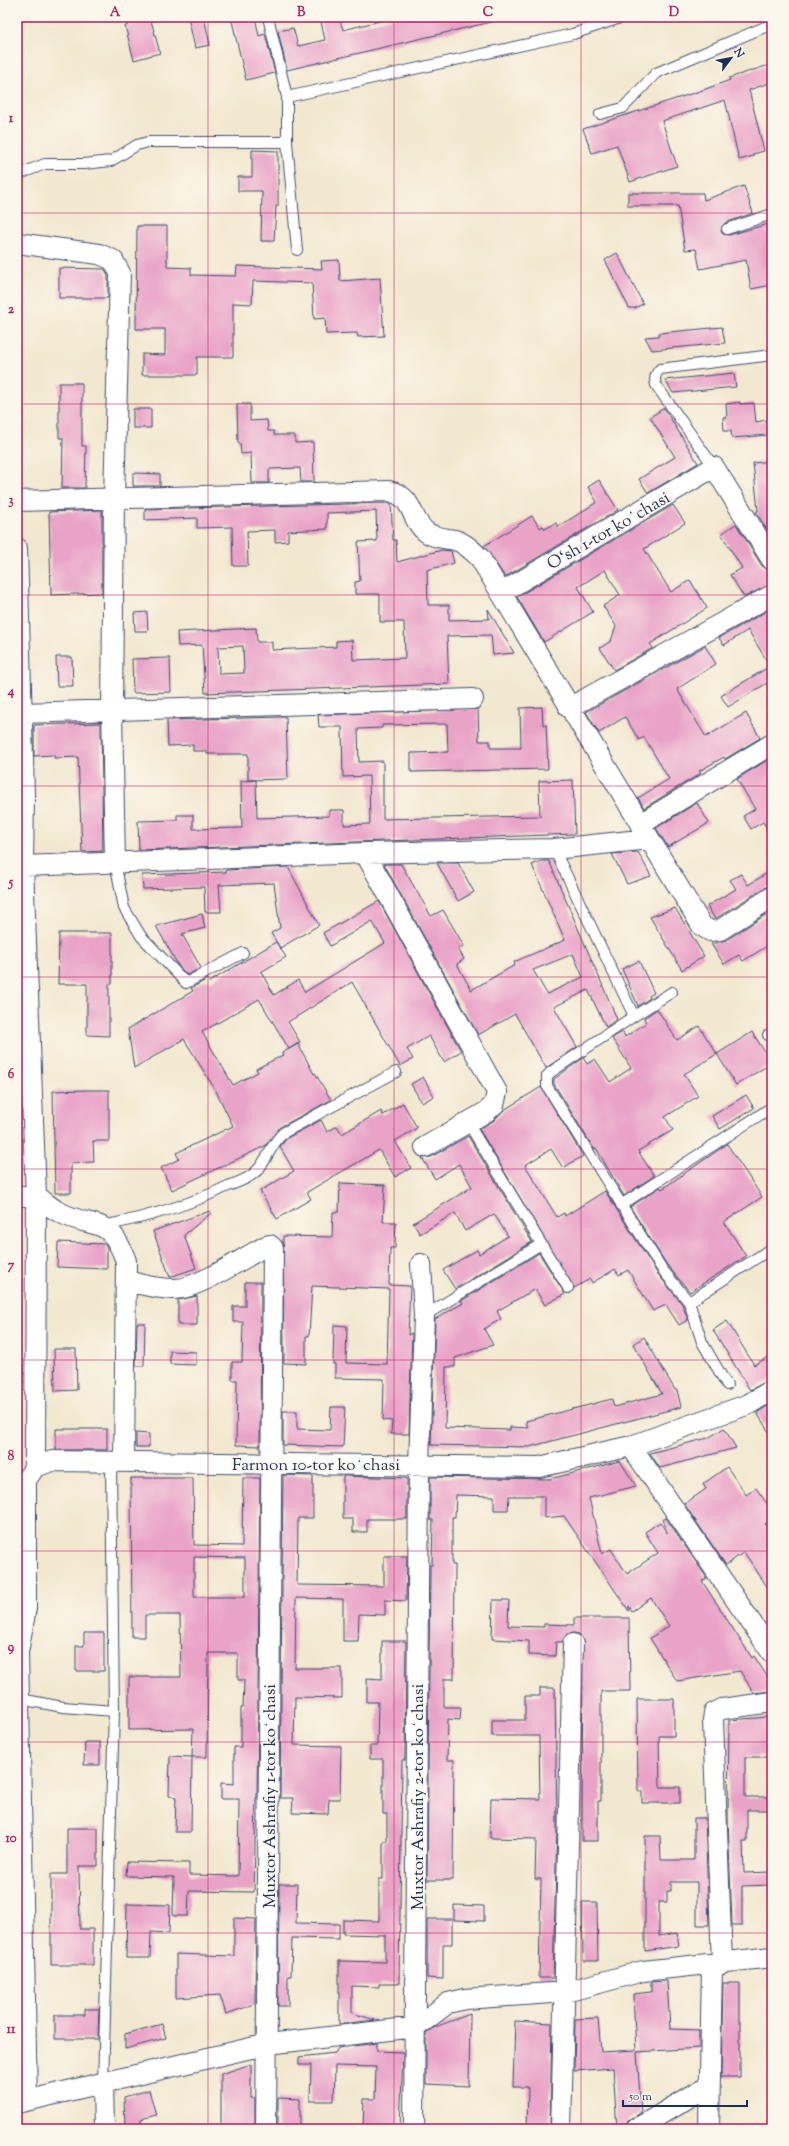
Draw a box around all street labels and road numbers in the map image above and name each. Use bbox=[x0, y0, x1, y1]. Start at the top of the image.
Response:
street label: O‘sh 1-tor koʻchasi bbox=[543, 487, 675, 577]
street label: Farmon 10-tor koʻchasi bbox=[232, 1454, 400, 1478]
street label: Muxtor Ashrafiy 1-tor koʻchasi bbox=[259, 1684, 283, 1908]
street label: Muxtor Ashrafiy 2-tor koʻchasi bbox=[407, 1684, 431, 1910]

